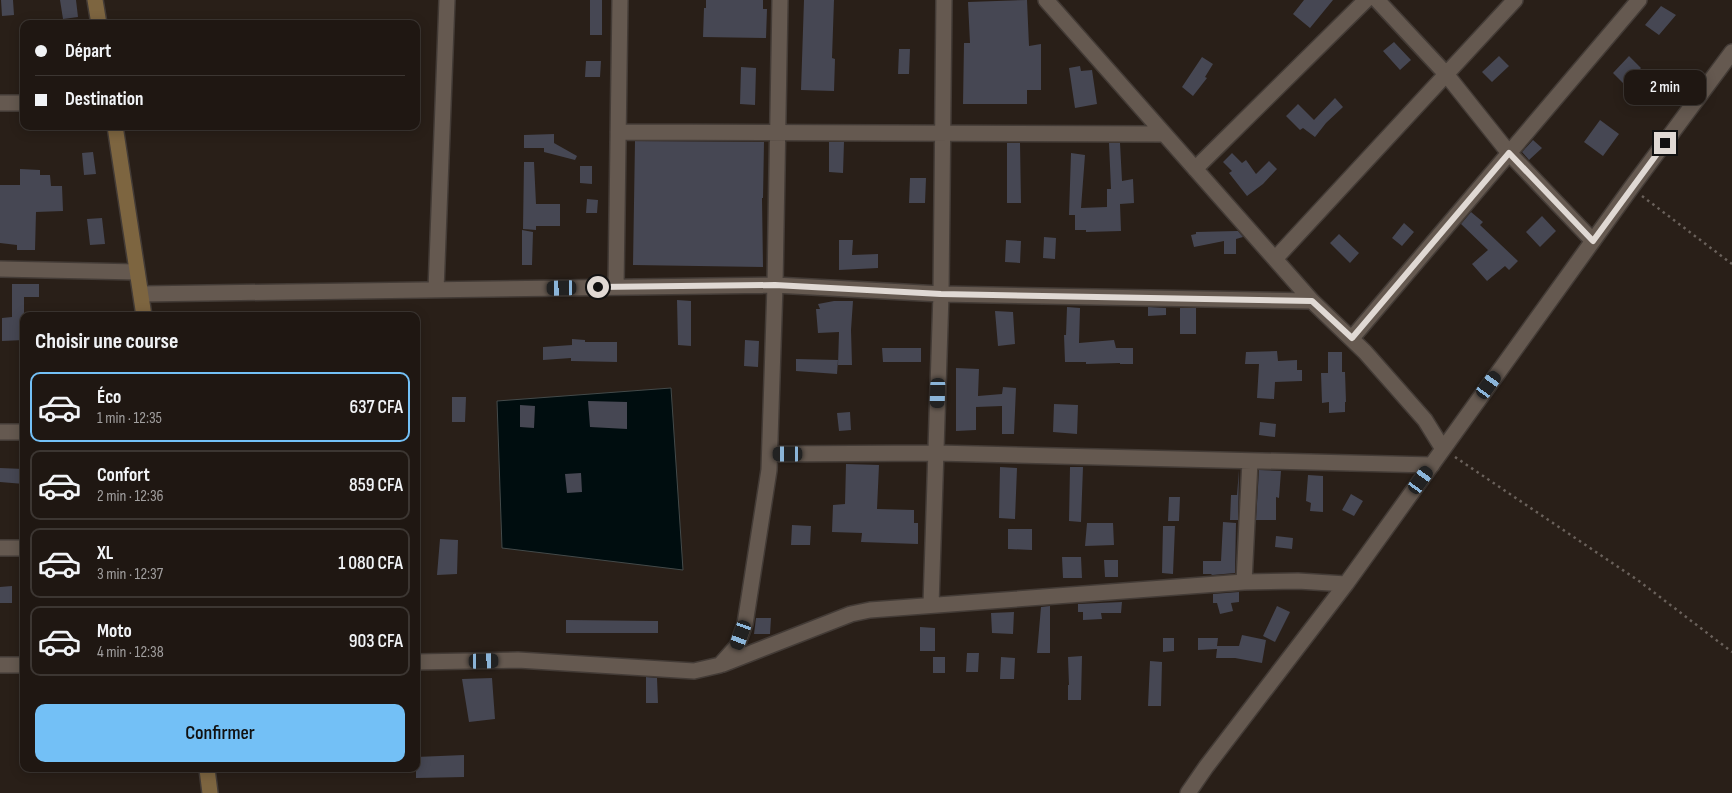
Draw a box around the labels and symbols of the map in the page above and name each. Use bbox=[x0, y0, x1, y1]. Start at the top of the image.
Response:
callout: 2 min bbox=[1624, 70, 1706, 106]
route end bbox=[1654, 132, 1676, 154]
route start bbox=[587, 276, 609, 298]
car bbox=[546, 280, 577, 296]
car bbox=[1474, 368, 1503, 402]
car bbox=[929, 378, 946, 408]
car bbox=[773, 447, 803, 462]
car bbox=[1406, 463, 1435, 497]
car bbox=[728, 618, 753, 652]
car bbox=[468, 653, 499, 669]

